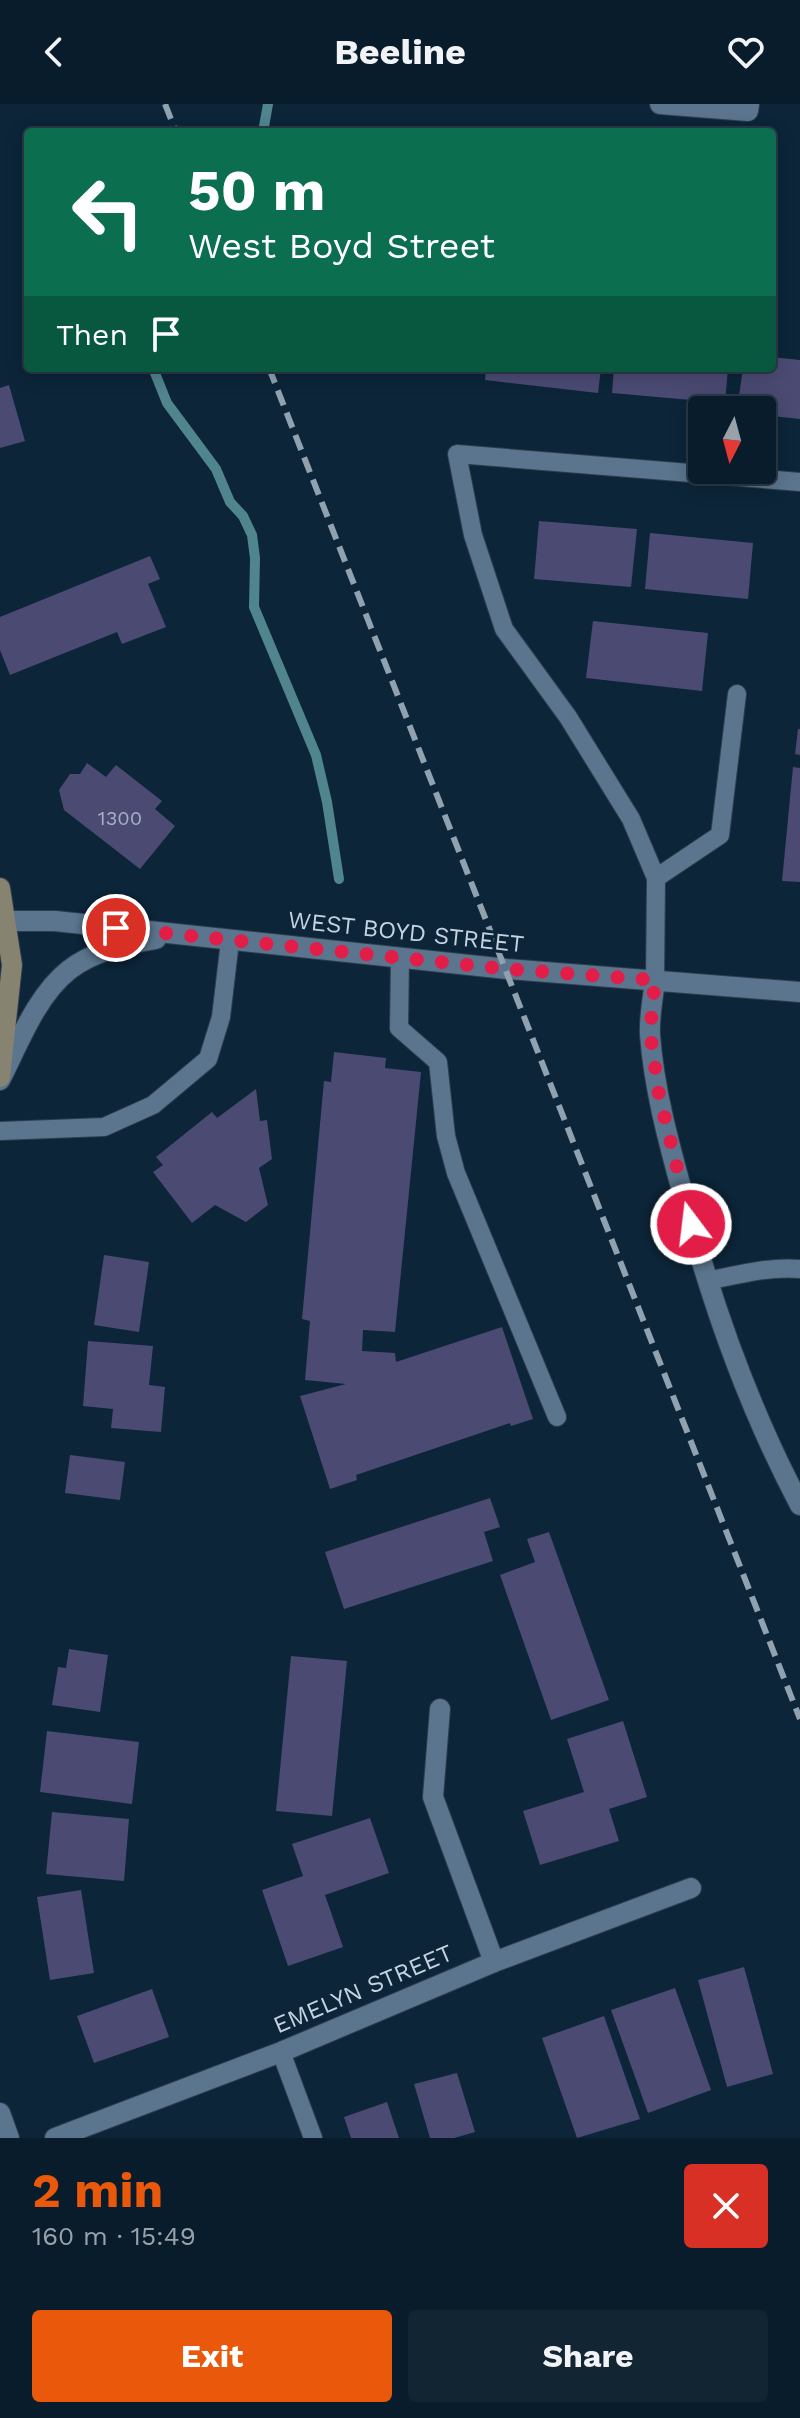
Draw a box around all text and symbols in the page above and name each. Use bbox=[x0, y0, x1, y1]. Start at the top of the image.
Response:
icon: back bbox=[32, 30, 76, 74]
icon: heart bbox=[724, 30, 768, 74]
text: Beeline bbox=[334, 31, 466, 73]
text: 50 m bbox=[188, 158, 325, 224]
icon: left bbox=[56, 160, 160, 264]
text: West Boyd Street bbox=[188, 225, 495, 267]
icon: arrive bbox=[144, 312, 188, 356]
text: Then bbox=[56, 317, 128, 352]
north arrow bbox=[688, 396, 776, 484]
map controls bbox=[688, 396, 776, 484]
house number: 1300 bbox=[98, 806, 142, 830]
pin bbox=[82, 894, 150, 962]
icon: arrive bbox=[94, 906, 138, 950]
street label: WEST BOYD STREET bbox=[287, 906, 525, 958]
position arrow bbox=[649, 1182, 733, 1266]
street label: EMELYN STREET bbox=[269, 1939, 457, 2039]
text: 2 min bbox=[32, 2162, 163, 2219]
button: close bbox=[684, 2164, 768, 2248]
text: 160 m · 15:49 bbox=[32, 2221, 196, 2251]
button: Exit bbox=[32, 2310, 392, 2402]
button: Share bbox=[408, 2310, 768, 2402]

